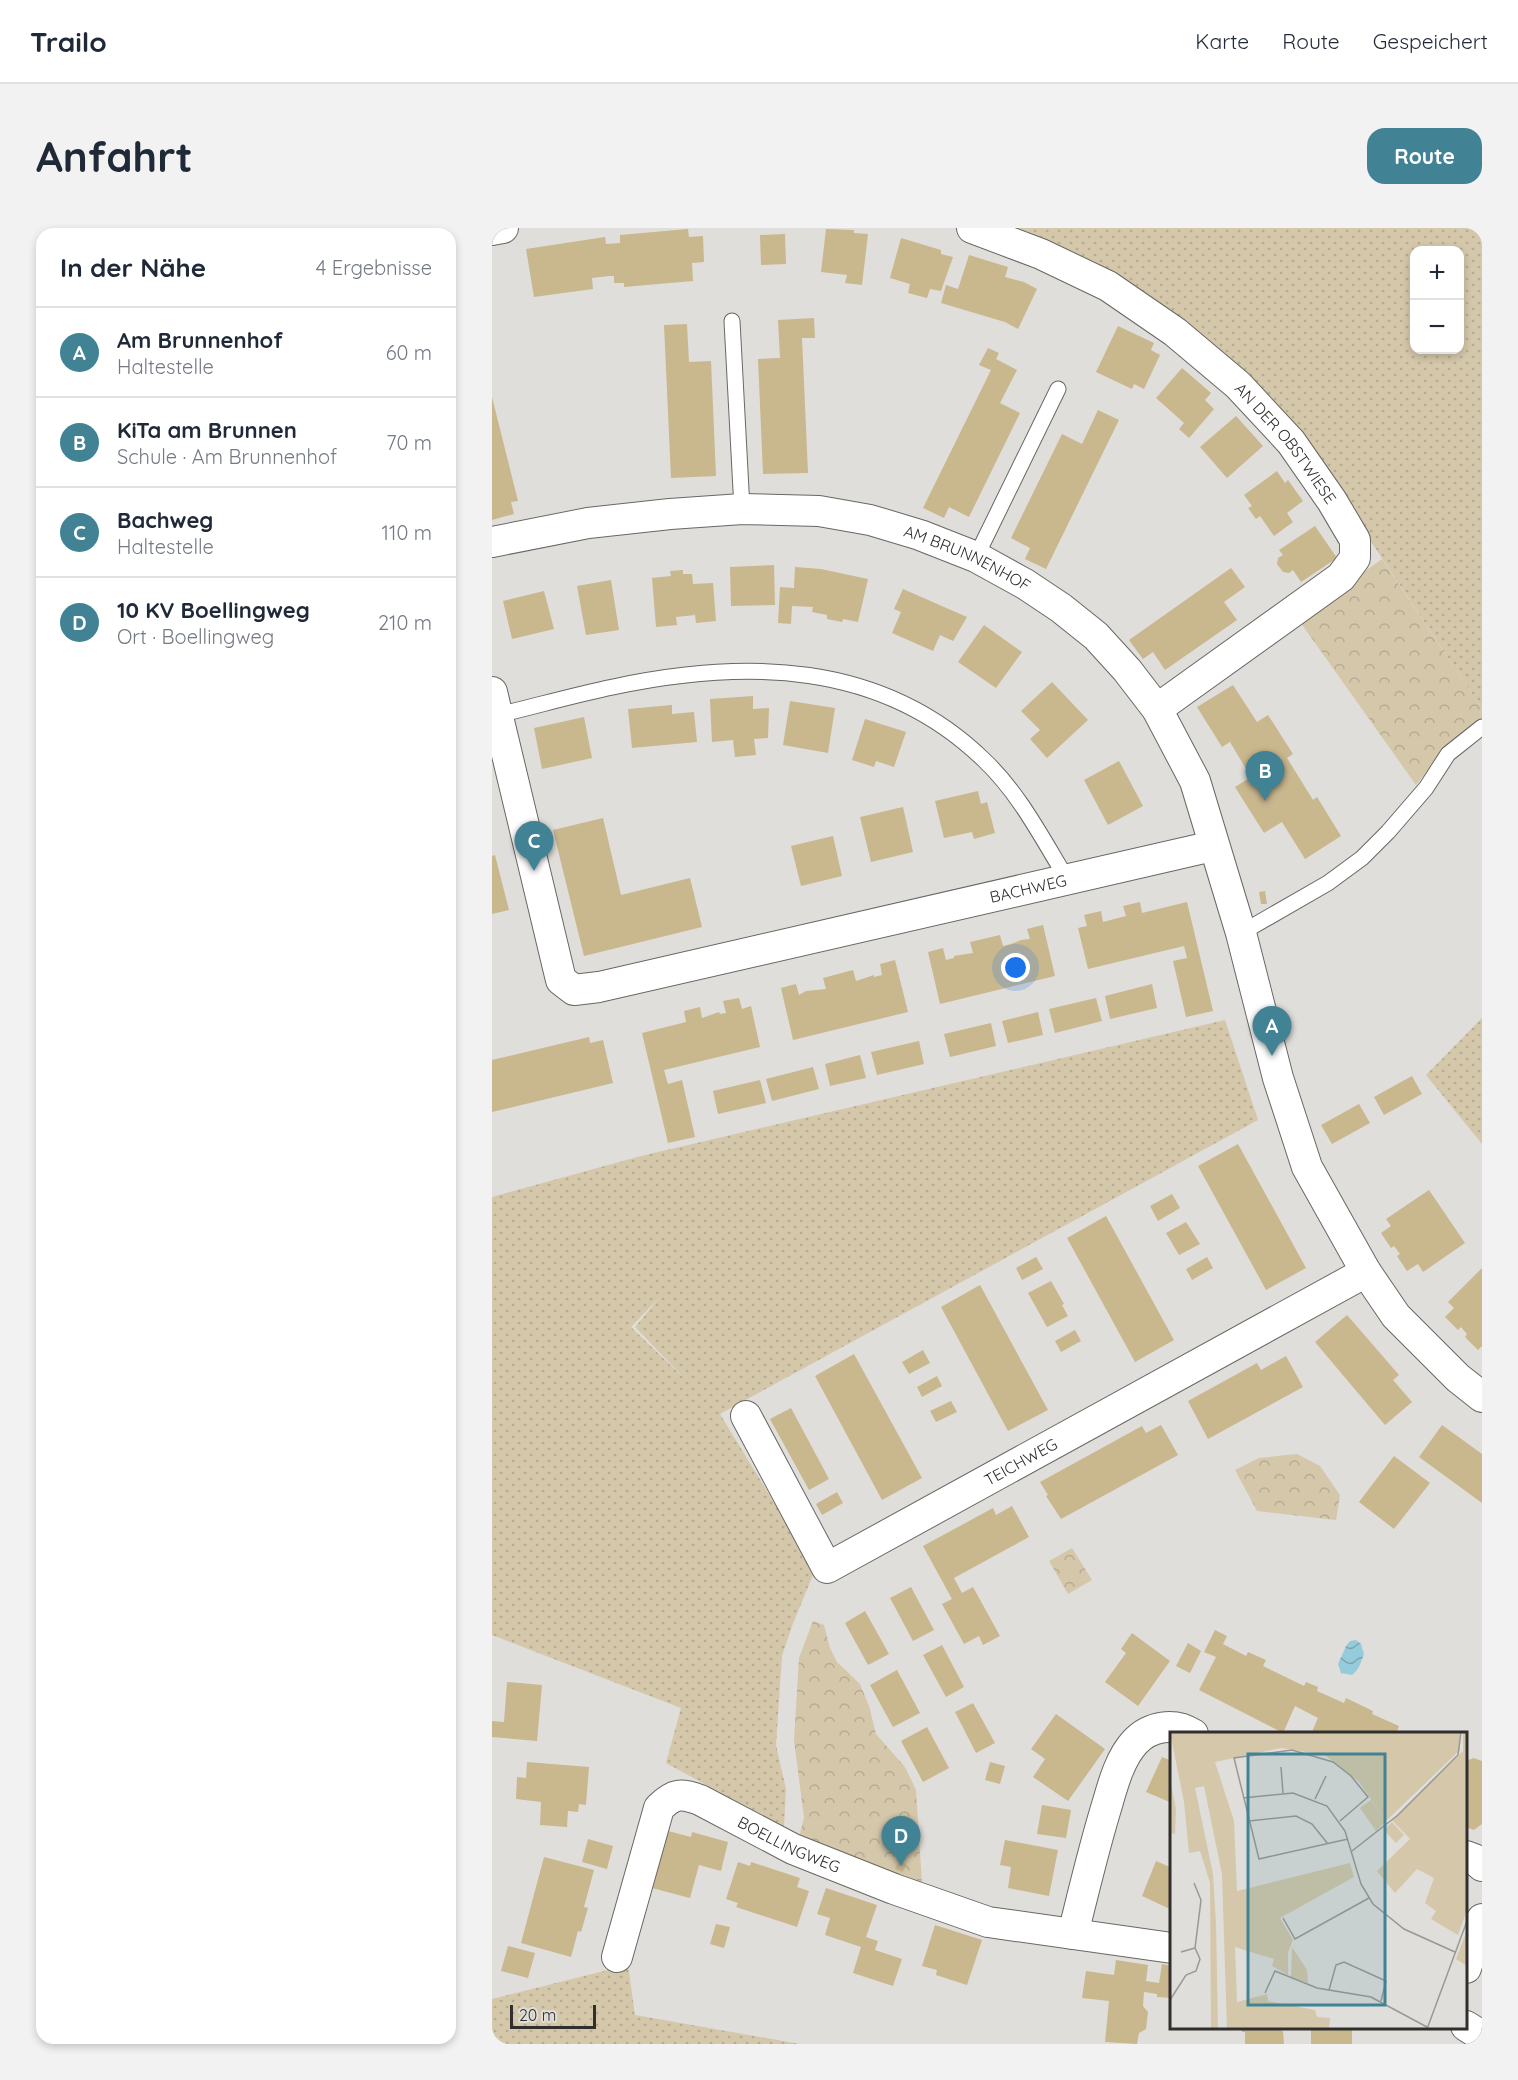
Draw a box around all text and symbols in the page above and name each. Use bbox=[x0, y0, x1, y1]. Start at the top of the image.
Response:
text: Trailo bbox=[30, 24, 107, 59]
text: Karte bbox=[1195, 28, 1249, 54]
text: Route bbox=[1282, 28, 1340, 54]
text: Gespeichert bbox=[1373, 28, 1488, 54]
button: Route bbox=[1367, 128, 1482, 184]
text: Anfahrt bbox=[36, 130, 193, 183]
map controls bbox=[1410, 246, 1464, 354]
button: + bbox=[1410, 246, 1464, 300]
text: In der Nähe bbox=[60, 251, 206, 284]
text: 4 Ergebnisse bbox=[316, 255, 432, 280]
button: − bbox=[1410, 300, 1464, 354]
text: Am Brunnenhof bbox=[117, 326, 283, 354]
text: A bbox=[73, 340, 86, 365]
text: 60 m bbox=[386, 340, 432, 365]
text: Haltestelle bbox=[117, 354, 214, 379]
street label: AN DER OBSTWIESE bbox=[1231, 378, 1341, 507]
text: KiTa am Brunnen bbox=[117, 416, 297, 444]
text: B bbox=[73, 430, 86, 455]
text: 70 m bbox=[386, 430, 432, 455]
text: Schule · Am Brunnenhof bbox=[117, 444, 337, 469]
text: Bachweg bbox=[117, 506, 213, 534]
text: C bbox=[73, 520, 86, 545]
text: 110 m bbox=[382, 520, 432, 545]
street label: AM BRUNNENHOF bbox=[902, 521, 1035, 595]
text: Haltestelle bbox=[117, 534, 214, 559]
text: 10 KV Boellingweg bbox=[117, 596, 310, 624]
text: D bbox=[72, 610, 87, 635]
text: 210 m bbox=[378, 610, 432, 635]
text: Ort · Boellingweg bbox=[117, 624, 274, 649]
pin: B bbox=[1246, 752, 1284, 801]
pin: C bbox=[514, 822, 554, 871]
street label: BACHWEG bbox=[988, 870, 1069, 907]
your location bbox=[1001, 953, 1030, 982]
pin: A bbox=[1252, 1006, 1292, 1056]
street label: TEICHWEG bbox=[980, 1434, 1061, 1490]
inset map bbox=[1170, 1732, 1467, 2029]
street label: BOELLINGWEG bbox=[734, 1812, 843, 1877]
pin: D bbox=[882, 1816, 920, 1866]
scale bar bbox=[510, 2002, 596, 2030]
text: 20 m bbox=[519, 2005, 556, 2025]

